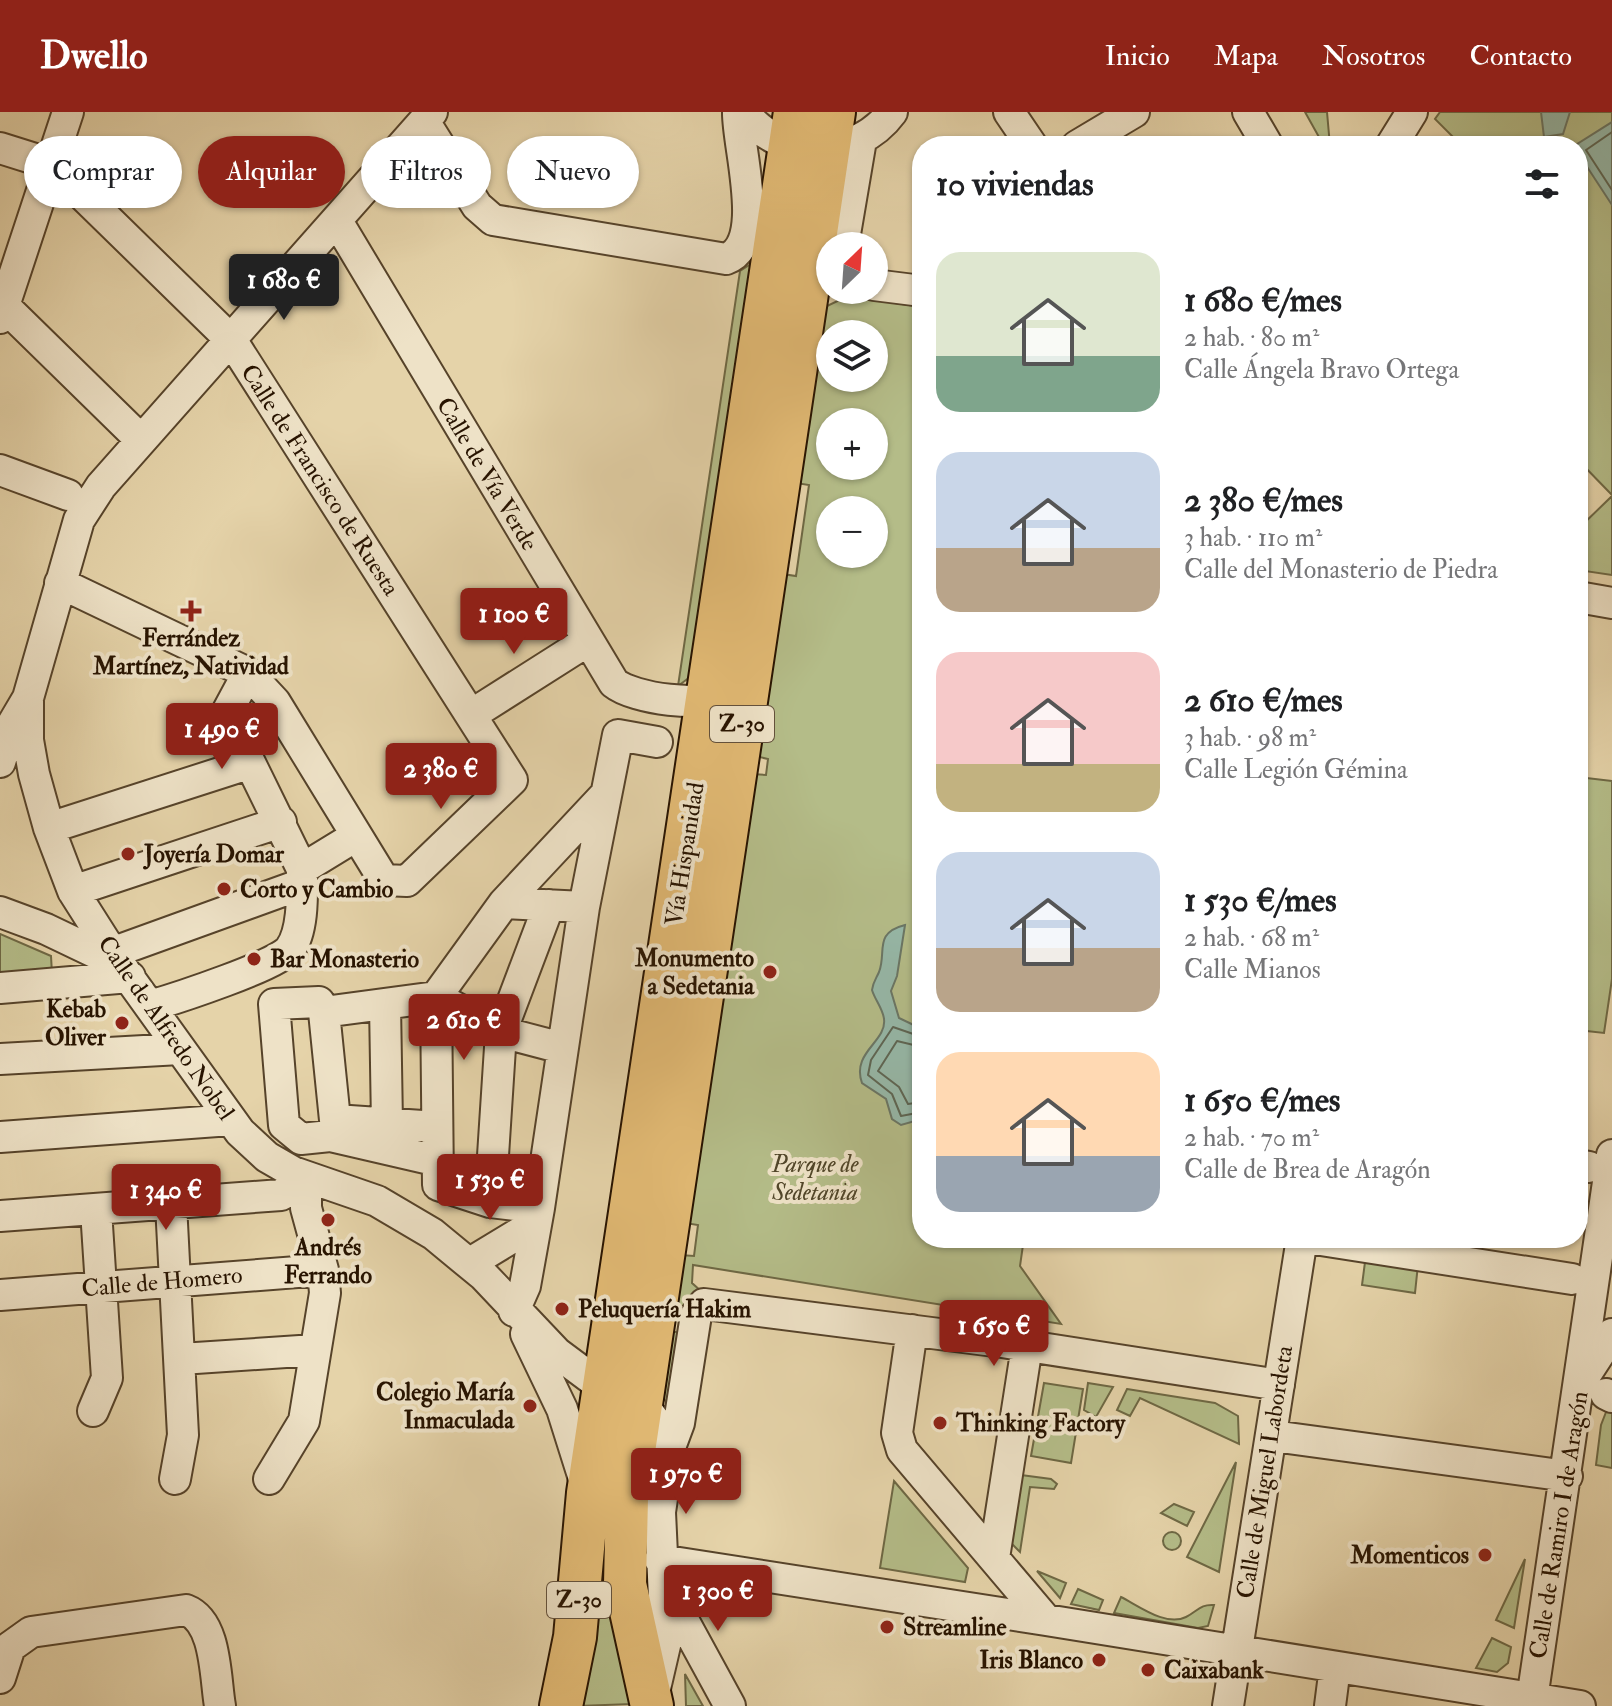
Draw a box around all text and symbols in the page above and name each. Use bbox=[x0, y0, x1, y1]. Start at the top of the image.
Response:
text: Dwello bbox=[40, 32, 148, 80]
text: Inicio bbox=[1105, 39, 1170, 74]
text: Mapa bbox=[1214, 39, 1278, 74]
text: Nosotros bbox=[1322, 39, 1425, 74]
text: Contacto bbox=[1469, 39, 1572, 74]
chip: Comprar bbox=[24, 136, 182, 208]
chip: Alquilar bbox=[198, 136, 345, 208]
chip: Filtros bbox=[361, 136, 491, 208]
chip: Nuevo bbox=[507, 136, 639, 208]
icon: filters bbox=[1520, 162, 1564, 206]
text: 10 viviendas bbox=[936, 163, 1094, 206]
north arrow bbox=[816, 232, 888, 304]
map controls bbox=[816, 232, 888, 568]
pin: 1 680 € bbox=[210, 254, 358, 322]
text: 1 680 € bbox=[247, 264, 321, 296]
text: 1 680 €/mes bbox=[1184, 279, 1342, 322]
icon: home bbox=[1000, 284, 1096, 380]
button: layers bbox=[816, 320, 888, 392]
text: 2 hab. · 80 m² bbox=[1184, 322, 1319, 354]
text: Calle Ángela Bravo Ortega bbox=[1184, 354, 1459, 386]
street label: Calle de Francisco de Ruesta bbox=[234, 358, 407, 603]
street label: Calle de Vía Verde bbox=[429, 392, 545, 556]
button: + bbox=[816, 408, 888, 480]
text: 2 380 €/mes bbox=[1184, 479, 1343, 522]
icon: home bbox=[1000, 484, 1096, 580]
button: − bbox=[816, 496, 888, 568]
text: 3 hab. · 110 m² bbox=[1184, 522, 1322, 554]
text: Calle del Monasterio de Piedra bbox=[1184, 554, 1498, 586]
pin: 1 100 € bbox=[440, 588, 588, 656]
text: 1 100 € bbox=[478, 598, 550, 630]
marker: Ferrández Martínez, Natividad bbox=[182, 602, 200, 620]
place label: Ferrández Martínez, Natividad bbox=[92, 623, 289, 682]
text: 2 610 €/mes bbox=[1184, 679, 1343, 722]
icon: home bbox=[1000, 684, 1096, 780]
pin: 1 490 € bbox=[148, 703, 296, 771]
road number: Z-30 bbox=[710, 706, 774, 742]
text: 1 490 € bbox=[184, 713, 260, 745]
text: 3 hab. · 98 m² bbox=[1184, 722, 1316, 754]
pin: 2 380 € bbox=[367, 743, 515, 811]
text: 2 380 € bbox=[404, 753, 478, 785]
text: Calle Legión Gémina bbox=[1184, 754, 1408, 786]
street label: Vía Hispanidad bbox=[658, 780, 712, 928]
place label: Joyería Domar bbox=[143, 839, 285, 870]
marker: Joyería Domar bbox=[119, 845, 137, 863]
place label: Corto y Cambio bbox=[240, 874, 394, 905]
text: 1 530 €/mes bbox=[1184, 879, 1337, 922]
marker: Corto y Cambio bbox=[215, 880, 233, 898]
icon: home bbox=[1000, 884, 1096, 980]
text: 2 hab. · 68 m² bbox=[1184, 922, 1319, 954]
street label: Calle de Alfredo Nobel bbox=[91, 930, 241, 1126]
place label: Monumento a Sedetania bbox=[634, 943, 755, 1002]
place label: Bar Monasterio bbox=[270, 944, 419, 975]
marker: Bar Monasterio bbox=[245, 950, 263, 968]
text: Calle Mianos bbox=[1184, 954, 1321, 986]
marker: Monumento a Sedetania bbox=[761, 963, 779, 981]
place label: Kebab Oliver bbox=[45, 994, 107, 1053]
pin: 2 610 € bbox=[390, 994, 538, 1062]
text: 2 610 € bbox=[427, 1004, 501, 1036]
marker: Kebab Oliver bbox=[113, 1014, 131, 1032]
text: 1 650 €/mes bbox=[1184, 1079, 1341, 1122]
icon: home bbox=[1000, 1084, 1096, 1180]
text: 2 hab. · 70 m² bbox=[1184, 1122, 1319, 1154]
park label: Parque de Sedetania bbox=[770, 1149, 860, 1208]
pin: 1 530 € bbox=[416, 1154, 564, 1222]
text: Calle de Brea de Aragón bbox=[1184, 1154, 1431, 1186]
pin: 1 340 € bbox=[92, 1164, 240, 1232]
text: 1 530 € bbox=[455, 1164, 525, 1196]
text: 1 340 € bbox=[130, 1174, 202, 1206]
marker: Andrés Ferrando bbox=[319, 1211, 337, 1229]
place label: Andrés Ferrando bbox=[284, 1232, 372, 1291]
street label: Calle de Homero bbox=[80, 1260, 244, 1304]
place label: Peluquería Hakim bbox=[578, 1294, 751, 1325]
marker: Peluquería Hakim bbox=[553, 1300, 571, 1318]
pin: 1 650 € bbox=[920, 1300, 1068, 1368]
text: 1 650 € bbox=[957, 1310, 1031, 1342]
street label: Calle de Miguel Labordeta bbox=[1230, 1342, 1300, 1601]
place label: Colegio María Inmaculada bbox=[376, 1377, 515, 1436]
street label: Calle de Ramiro I de Aragón bbox=[1523, 1389, 1595, 1661]
marker: Colegio María Inmaculada bbox=[521, 1397, 539, 1415]
place label: Thinking Factory bbox=[955, 1408, 1126, 1439]
marker: Thinking Factory bbox=[931, 1414, 949, 1432]
pin: 1 970 € bbox=[612, 1448, 760, 1516]
text: 1 970 € bbox=[649, 1458, 723, 1490]
place label: Momenticos bbox=[1349, 1540, 1469, 1571]
marker: Momenticos bbox=[1476, 1546, 1494, 1564]
pin: 1 300 € bbox=[644, 1565, 792, 1633]
text: 1 300 € bbox=[682, 1575, 754, 1607]
road number: Z-30 bbox=[547, 1582, 611, 1618]
place label: Streamline bbox=[903, 1612, 1006, 1643]
marker: Streamline bbox=[878, 1618, 896, 1636]
place label: Iris Blanco bbox=[980, 1645, 1083, 1676]
marker: Iris Blanco bbox=[1090, 1651, 1108, 1669]
place label: Caixabank bbox=[1164, 1655, 1264, 1686]
marker: Caixabank bbox=[1139, 1661, 1157, 1679]

